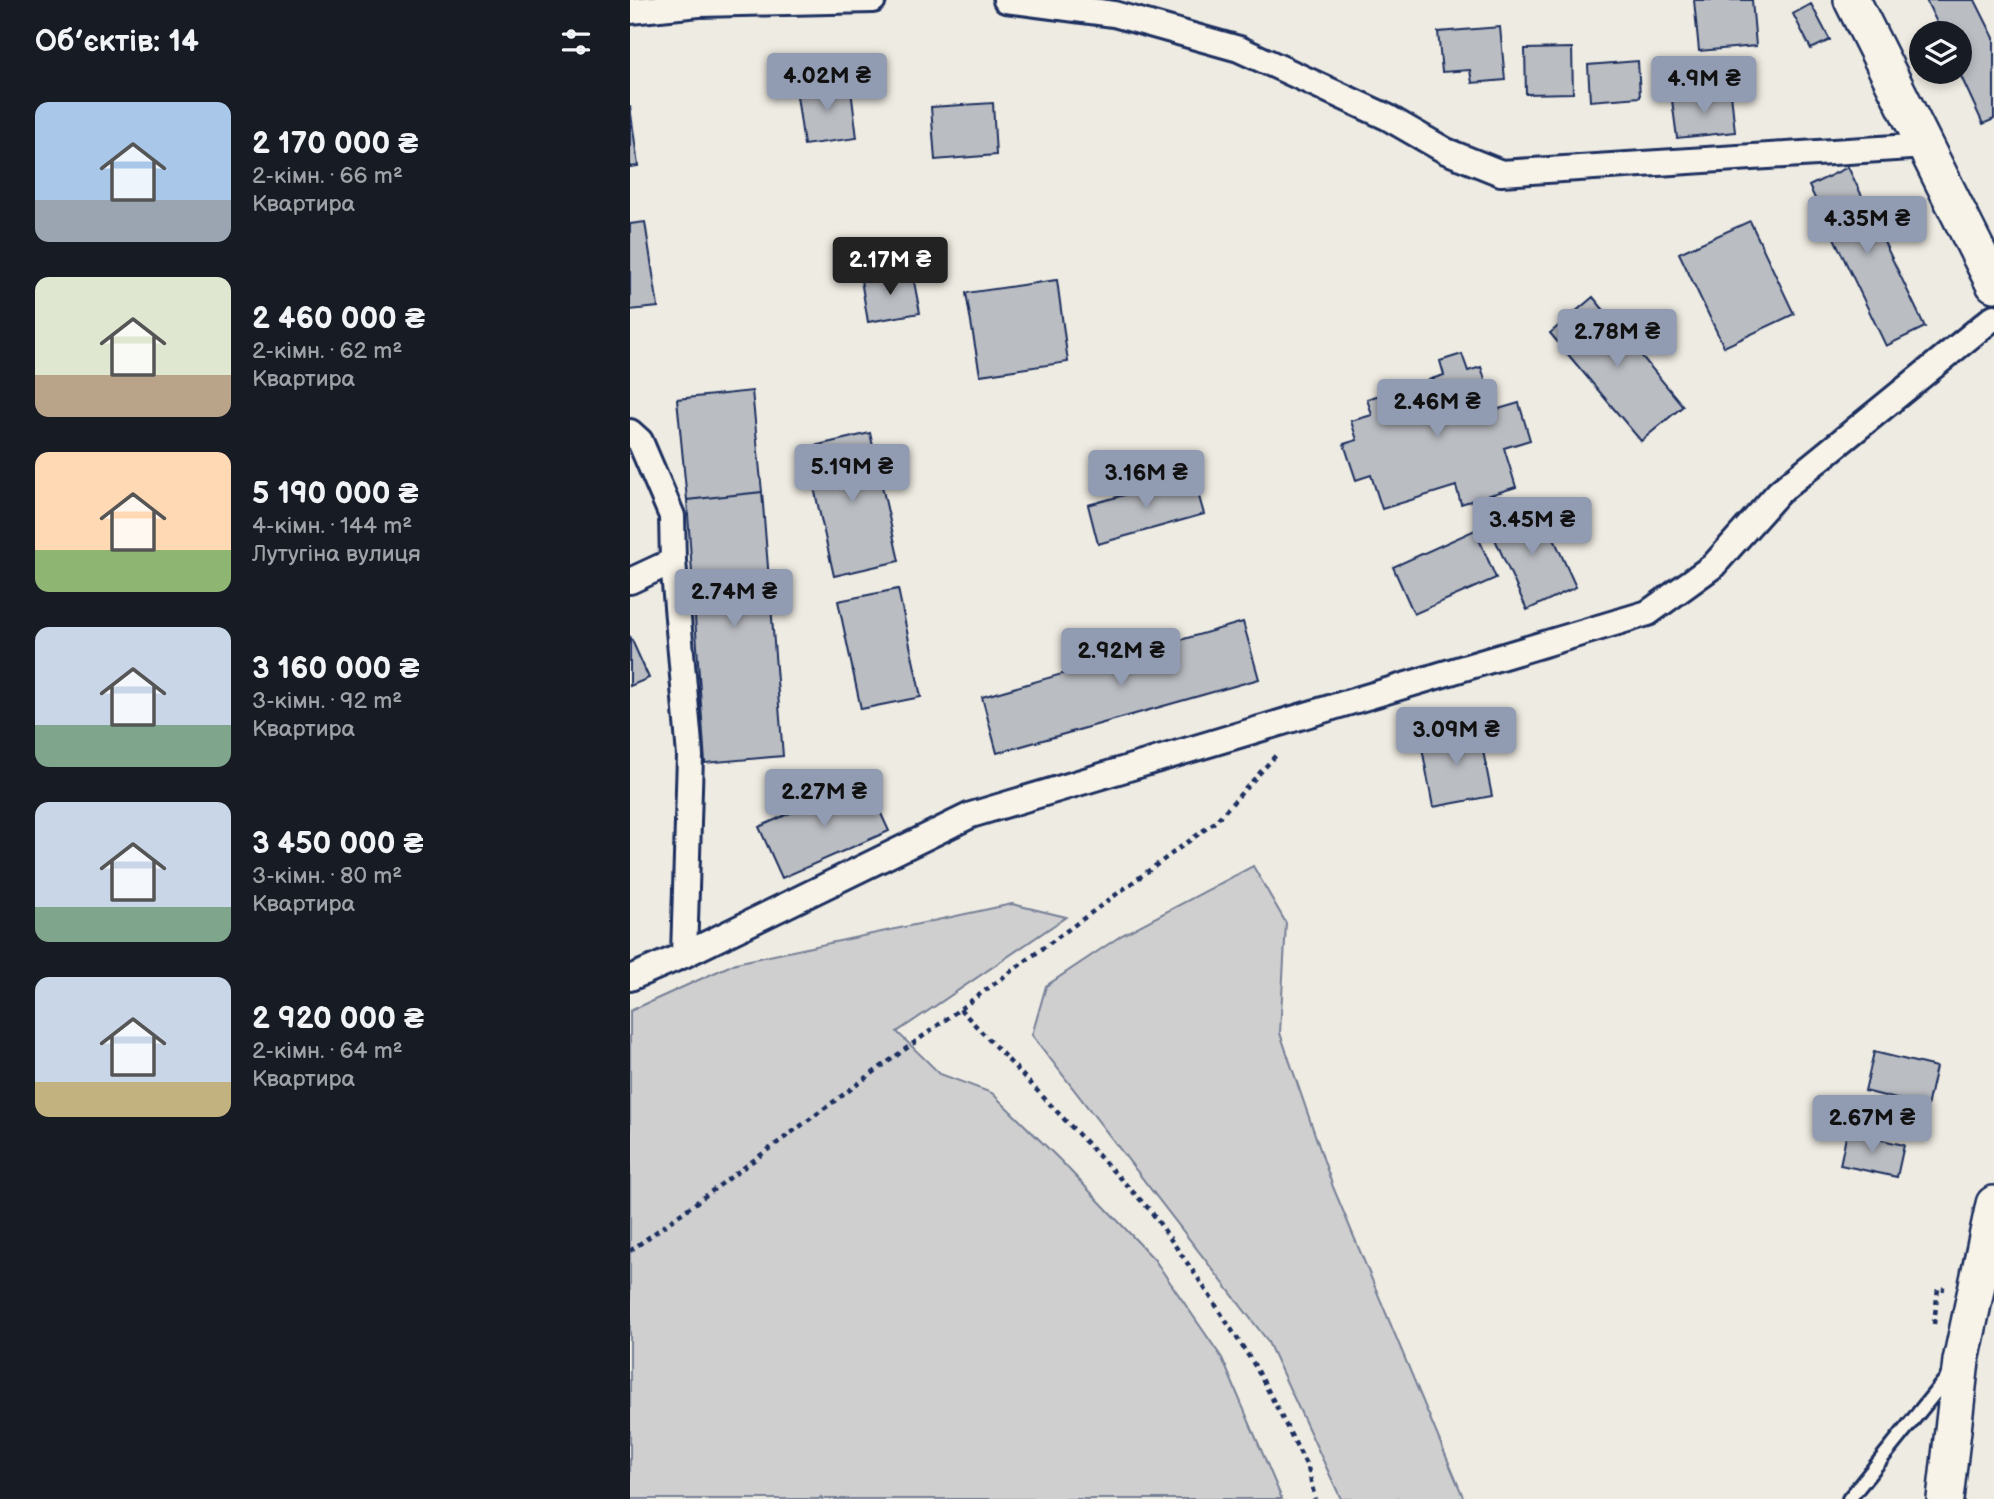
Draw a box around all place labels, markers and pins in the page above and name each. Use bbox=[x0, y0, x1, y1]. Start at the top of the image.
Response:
pin: 4.02M ₴ bbox=[762, 54, 892, 113]
pin: 4.9M ₴ bbox=[1647, 57, 1761, 116]
pin: 4.35M ₴ bbox=[1802, 196, 1932, 256]
pin: 2.17M ₴ bbox=[825, 238, 955, 297]
pin: 2.78M ₴ bbox=[1552, 310, 1682, 369]
pin: 2.46M ₴ bbox=[1372, 380, 1502, 439]
pin: 5.19M ₴ bbox=[787, 444, 917, 504]
pin: 3.16M ₴ bbox=[1081, 450, 1211, 510]
pin: 3.45M ₴ bbox=[1467, 498, 1597, 557]
pin: 2.74M ₴ bbox=[669, 570, 799, 629]
pin: 2.92M ₴ bbox=[1056, 628, 1186, 688]
pin: 3.09M ₴ bbox=[1391, 708, 1521, 767]
pin: 2.27M ₴ bbox=[759, 770, 889, 829]
pin: 2.67M ₴ bbox=[1807, 1096, 1937, 1155]

